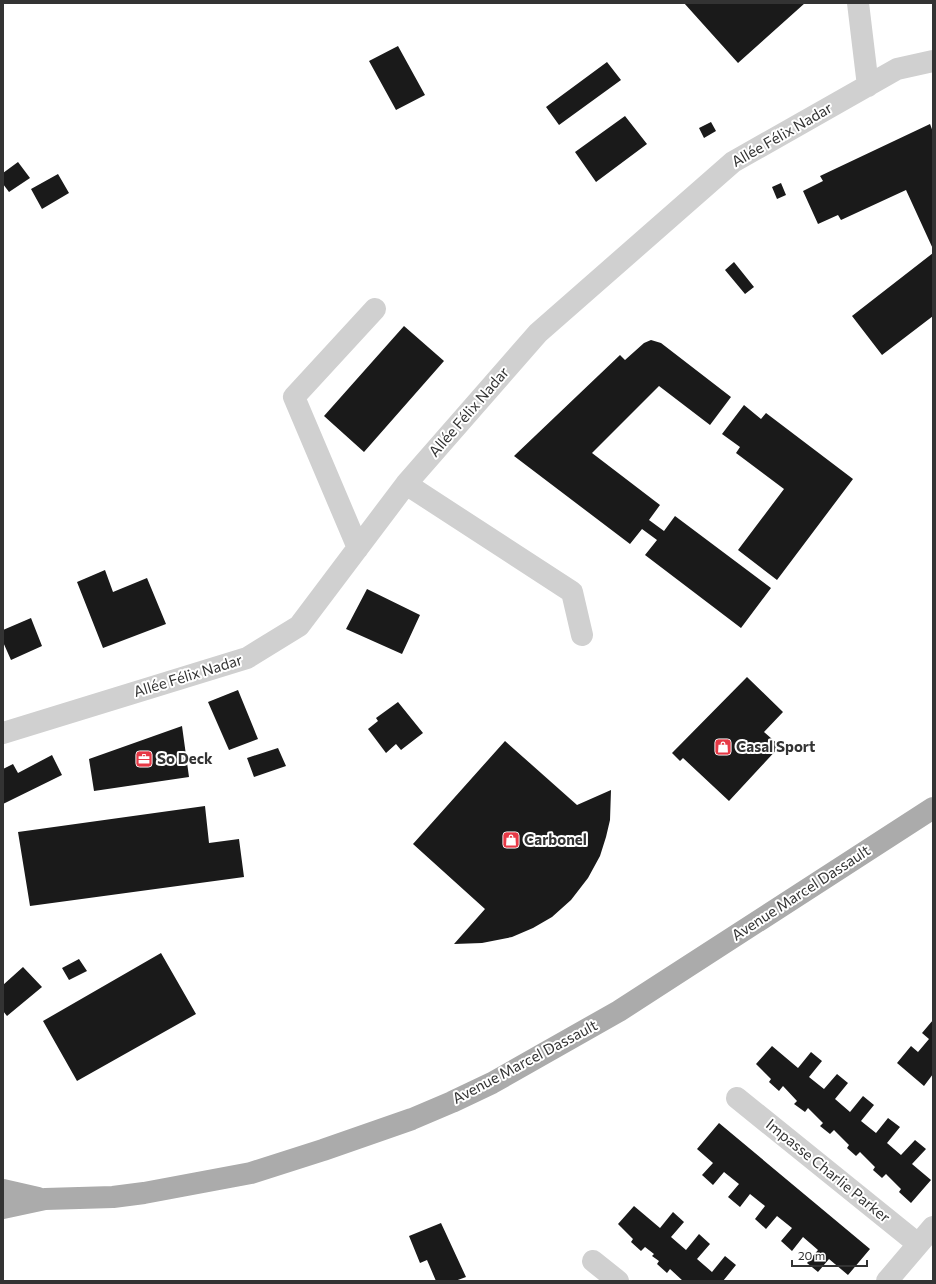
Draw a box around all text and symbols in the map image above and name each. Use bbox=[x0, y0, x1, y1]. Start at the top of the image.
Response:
street label: Allée Félix Nadar bbox=[728, 98, 835, 170]
street label: Allée Félix Nadar bbox=[424, 363, 512, 460]
street label: Allée Félix Nadar bbox=[131, 650, 244, 700]
shop icon: Casal Sport bbox=[713, 737, 733, 757]
place label: Casal Sport bbox=[736, 737, 815, 755]
office icon: So Deck bbox=[134, 749, 154, 769]
place label: So Deck bbox=[157, 749, 213, 767]
shop icon: Carbonel bbox=[501, 830, 521, 850]
place label: Carbonel bbox=[524, 830, 587, 848]
street label: Avenue Marcel Dassault bbox=[728, 841, 873, 944]
street label: Avenue Marcel Dassault bbox=[449, 1015, 600, 1107]
street label: Impasse Charlie Parker bbox=[763, 1115, 894, 1226]
scale bar bbox=[792, 1242, 867, 1268]
text: 20 m bbox=[798, 1248, 825, 1262]

